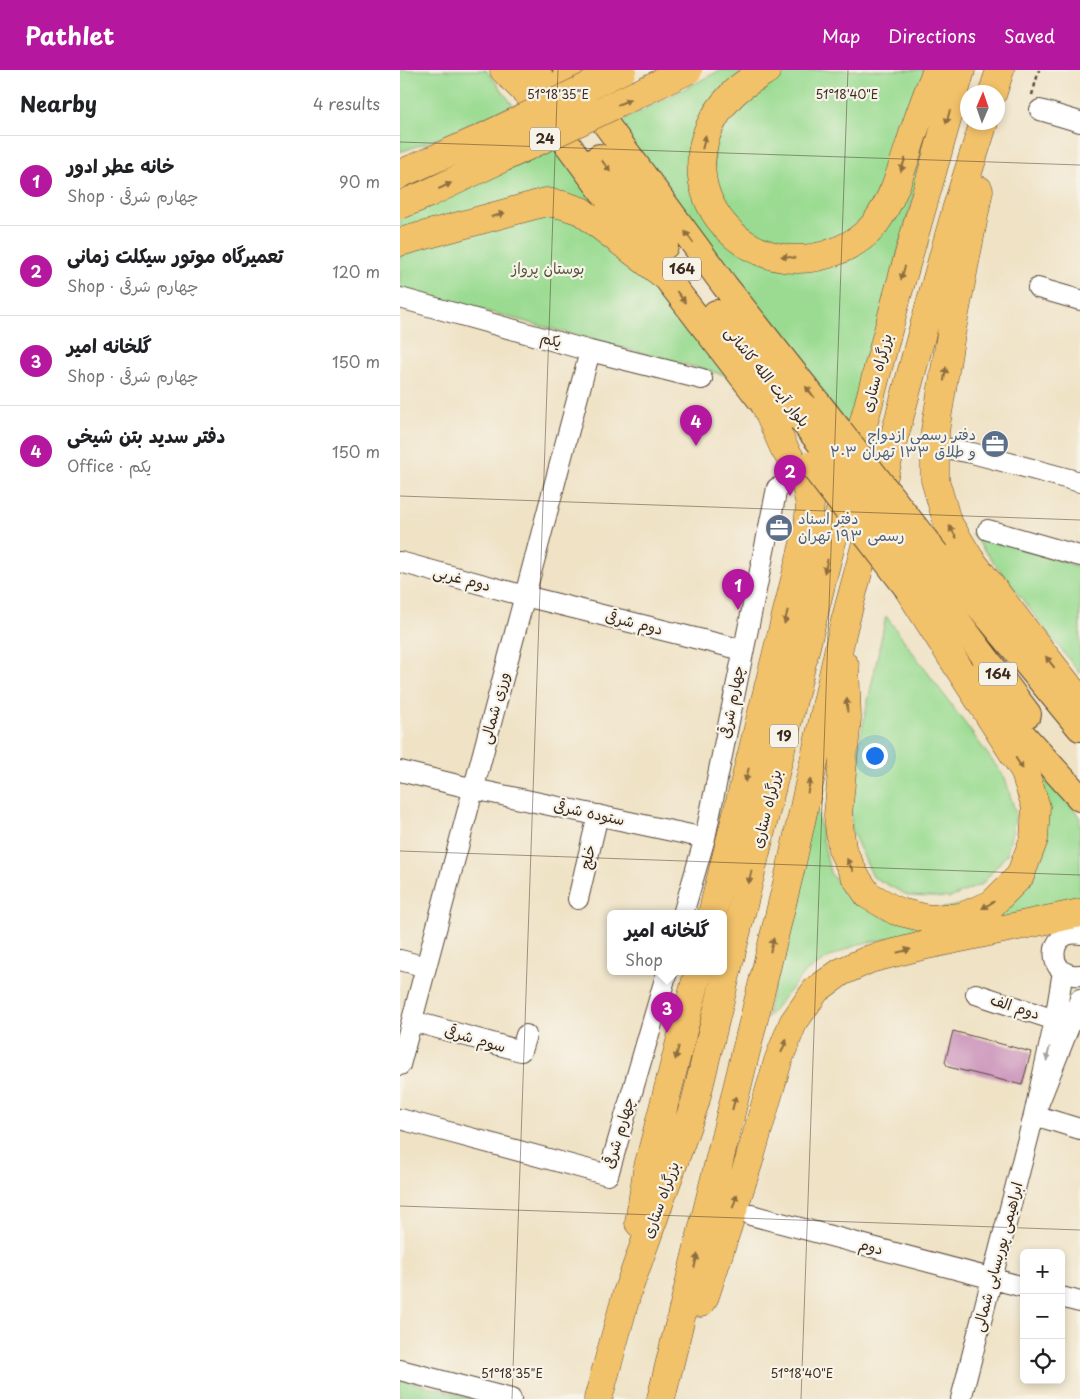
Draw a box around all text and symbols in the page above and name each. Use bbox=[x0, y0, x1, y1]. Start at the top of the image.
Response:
text: Pathlet bbox=[25, 17, 115, 53]
text: Map bbox=[822, 22, 860, 49]
text: Directions bbox=[888, 22, 976, 49]
text: Saved bbox=[1004, 22, 1055, 49]
text: 51°18'35"E bbox=[527, 85, 589, 103]
text: 51°18'40"E bbox=[816, 85, 878, 103]
north arrow bbox=[960, 85, 1005, 130]
text: Nearby bbox=[20, 87, 97, 119]
text: 4 results bbox=[313, 91, 380, 115]
one-way arrow bbox=[616, 97, 631, 106]
one-way arrow bbox=[943, 109, 951, 124]
road number: 24 bbox=[530, 128, 560, 150]
one-way arrow bbox=[700, 135, 708, 150]
text: خانه عطر ادور bbox=[67, 151, 174, 179]
one-way arrow bbox=[899, 158, 906, 173]
one-way arrow bbox=[601, 159, 611, 173]
text: 1 bbox=[32, 169, 40, 193]
text: 90 m bbox=[339, 169, 380, 193]
one-way arrow bbox=[438, 181, 452, 189]
text: Shop · چهارم شرقی bbox=[67, 183, 198, 207]
one-way arrow bbox=[490, 210, 505, 218]
one-way arrow bbox=[684, 230, 694, 244]
text: تعمیرگاه موتور سیکلت زمانی bbox=[67, 241, 283, 269]
one-way arrow bbox=[780, 253, 796, 261]
park label: بوستان پرواز bbox=[511, 256, 584, 279]
road number: 164 bbox=[663, 258, 701, 280]
text: 2 bbox=[30, 259, 42, 283]
text: 120 m bbox=[333, 259, 380, 283]
one-way arrow bbox=[899, 266, 907, 281]
text: Shop · چهارم شرقی bbox=[67, 273, 198, 297]
one-way arrow bbox=[676, 290, 686, 304]
street label: بلوار آیت الله کاشانی bbox=[720, 321, 816, 432]
street label: یکم bbox=[537, 325, 565, 354]
text: گلخانه امیر bbox=[67, 331, 152, 359]
street label: بزرگراه ستاری bbox=[854, 331, 897, 414]
text: 3 bbox=[31, 349, 41, 373]
text: 150 m bbox=[332, 349, 380, 373]
text: Shop · چهارم شرقی bbox=[67, 363, 198, 387]
one-way arrow bbox=[941, 365, 949, 381]
one-way arrow bbox=[805, 386, 816, 399]
pin: 4 bbox=[680, 405, 712, 446]
text: دفتر سدید بتن شیخی bbox=[67, 421, 225, 449]
place label: دفتر رسمی ازدواج ۲۰۳ و طلاق ۱۳۳ تهران bbox=[830, 422, 976, 462]
office icon: دفتر رسمی ازدواج ۲۰۳ و طلاق ۱۳۳ تهران bbox=[980, 429, 1010, 459]
text: 4 bbox=[31, 439, 41, 463]
text: 150 m bbox=[332, 439, 380, 463]
text: Office · یکم bbox=[67, 453, 151, 477]
pin: 2 bbox=[774, 455, 806, 496]
place label: دفتر اسناد رسمی ۱۹۳ تهران bbox=[798, 506, 905, 546]
office icon: دفتر اسناد رسمی ۱۹۳ تهران bbox=[764, 513, 794, 543]
one-way arrow bbox=[949, 525, 958, 538]
one-way arrow bbox=[822, 558, 830, 573]
street label: دوم غربی bbox=[431, 559, 494, 598]
pin: 1 bbox=[722, 569, 754, 610]
street label: دوم شرقی bbox=[603, 603, 666, 642]
one-way arrow bbox=[782, 610, 790, 625]
one-way arrow bbox=[1045, 655, 1055, 669]
road number: 164 bbox=[979, 662, 1017, 686]
street label: چهارم شرقی bbox=[712, 663, 750, 740]
street label: ورزی شمالی bbox=[473, 669, 514, 746]
one-way arrow bbox=[842, 697, 850, 713]
road number: 19 bbox=[770, 724, 798, 748]
your location bbox=[862, 743, 888, 769]
one-way arrow bbox=[1015, 756, 1024, 769]
one-way arrow bbox=[742, 767, 750, 782]
street label: بزرگراه ستاری bbox=[745, 767, 786, 850]
one-way arrow bbox=[805, 779, 813, 794]
street label: ستوده شرقی bbox=[552, 793, 627, 830]
street label: خلج bbox=[573, 842, 600, 871]
one-way arrow bbox=[846, 858, 854, 872]
one-way arrow bbox=[746, 869, 754, 884]
one-way arrow bbox=[981, 900, 994, 909]
popup bbox=[607, 910, 727, 975]
text: گلخانه امیر bbox=[625, 915, 709, 943]
one-way arrow bbox=[768, 937, 776, 952]
text: Shop bbox=[625, 947, 663, 971]
one-way arrow bbox=[896, 947, 911, 955]
street label: دوم الف bbox=[987, 987, 1043, 1026]
pin: 3 bbox=[651, 992, 683, 1033]
street label: سوم شرقی bbox=[441, 1018, 509, 1059]
one-way arrow bbox=[780, 1038, 788, 1053]
one-way arrow bbox=[673, 1046, 681, 1061]
one-way arrow bbox=[1043, 1046, 1051, 1062]
street label: چهارم شرقی bbox=[596, 1094, 640, 1172]
one-way arrow bbox=[730, 1095, 738, 1110]
street label: بزرگراه ستاری bbox=[635, 1158, 684, 1241]
street label: ابراهیمی پوربسابی شمالی bbox=[965, 1179, 1028, 1334]
one-way arrow bbox=[732, 1194, 740, 1209]
street label: دوم bbox=[856, 1231, 886, 1262]
map controls bbox=[1020, 1249, 1065, 1384]
button: + bbox=[1020, 1249, 1065, 1294]
one-way arrow bbox=[692, 1253, 700, 1268]
button: − bbox=[1020, 1294, 1065, 1339]
button: locate bbox=[1020, 1339, 1065, 1384]
text: 51°18'35"E bbox=[481, 1364, 543, 1382]
text: 51°18'40"E bbox=[771, 1364, 833, 1382]

